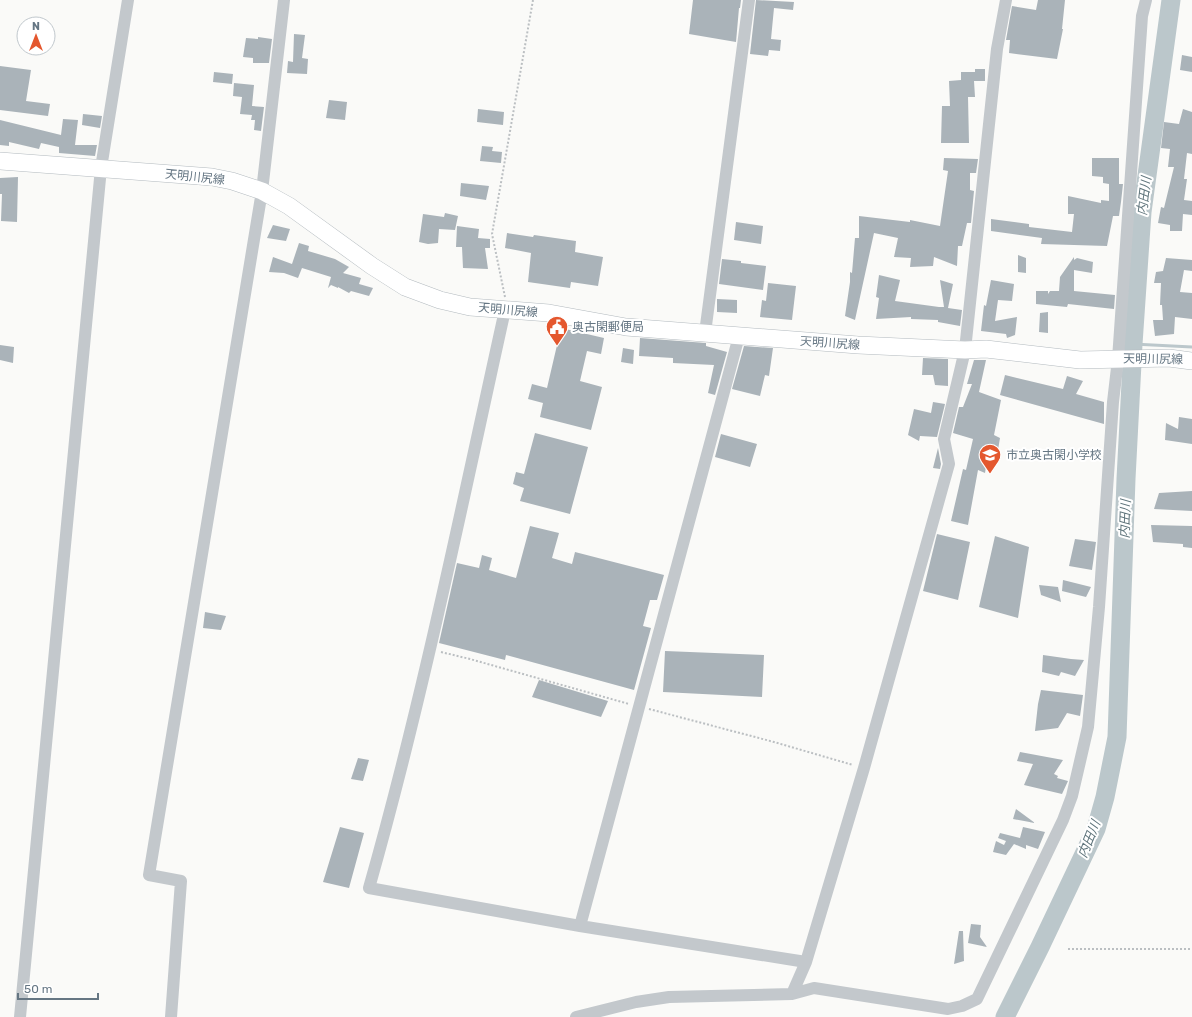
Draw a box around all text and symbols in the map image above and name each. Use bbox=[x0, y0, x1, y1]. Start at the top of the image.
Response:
north arrow bbox=[16, 16, 56, 56]
text: N bbox=[32, 20, 40, 33]
street label: 天明川尻線 bbox=[164, 167, 226, 187]
water label: 内田川 bbox=[1134, 174, 1154, 216]
street label: 天明川尻線 bbox=[477, 300, 539, 320]
public building icon: 奥古閑郵便局 bbox=[544, 314, 570, 347]
place label: 奥古閑郵便局 bbox=[572, 320, 644, 334]
street label: 天明川尻線 bbox=[800, 334, 860, 352]
street label: 天明川尻線 bbox=[1123, 351, 1183, 367]
school or university icon: 市立奥古閑小学校 bbox=[977, 442, 1003, 475]
place label: 市立奥古閑小学校 bbox=[1006, 448, 1102, 462]
water label: 内田川 bbox=[1117, 497, 1133, 539]
water label: 内田川 bbox=[1075, 816, 1104, 860]
scale bar bbox=[18, 975, 98, 1001]
text: 50 m bbox=[24, 982, 52, 996]

